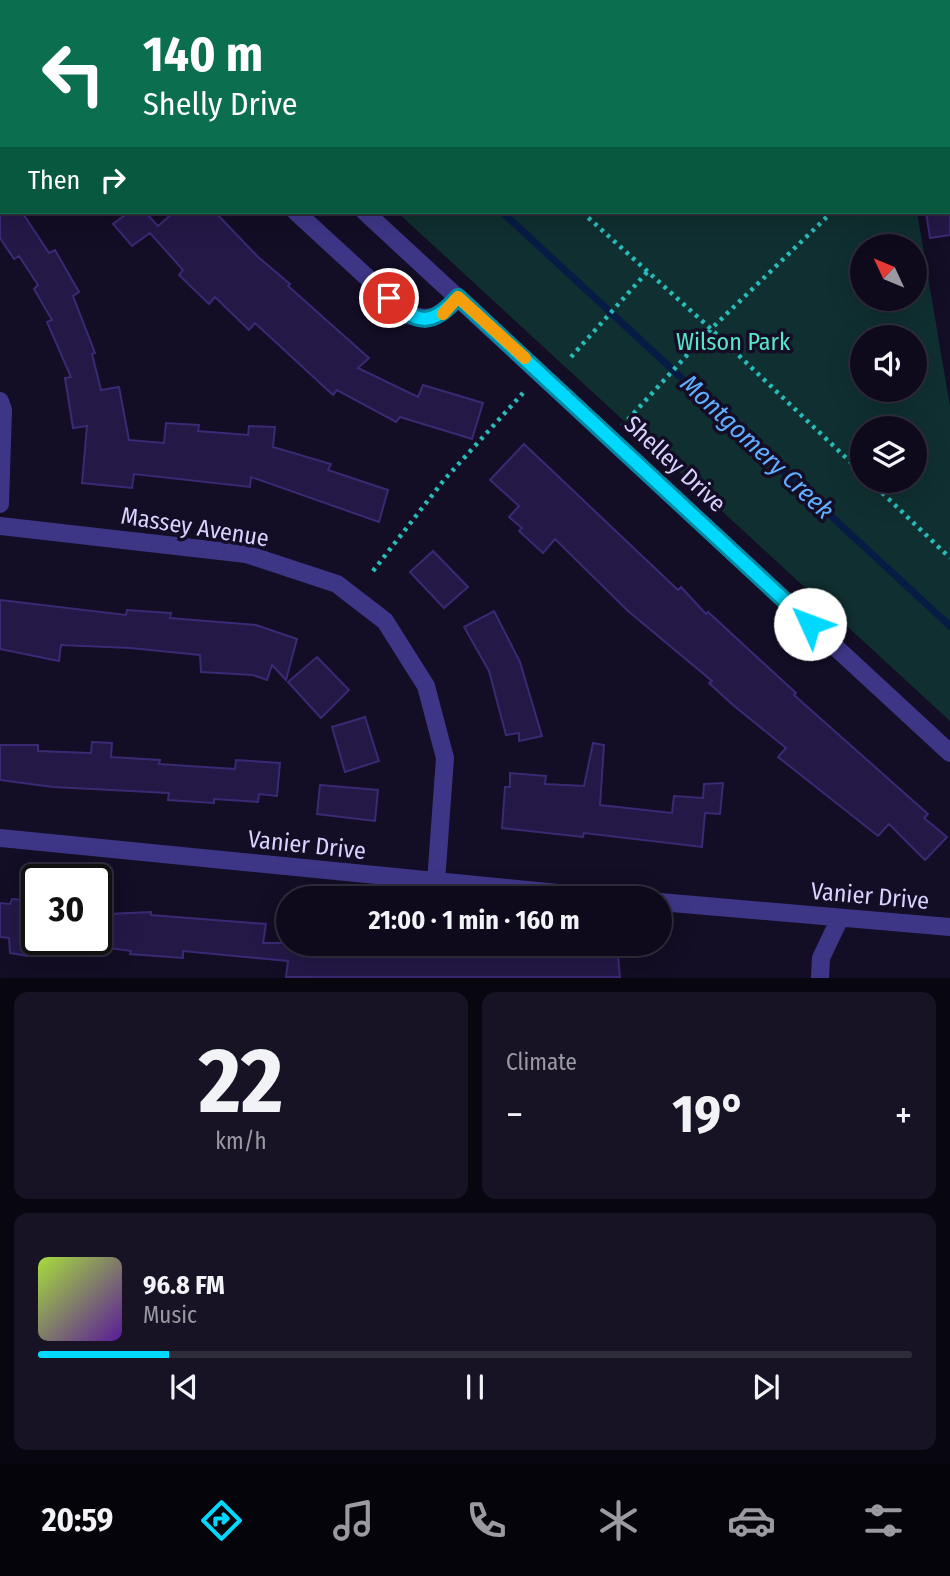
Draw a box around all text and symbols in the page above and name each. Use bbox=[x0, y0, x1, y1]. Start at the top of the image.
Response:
text: 140 m bbox=[143, 25, 263, 84]
icon: left bbox=[28, 28, 119, 119]
text: Shelly Drive bbox=[143, 85, 298, 123]
icon: right bbox=[94, 161, 132, 199]
text: Then bbox=[28, 165, 80, 196]
north arrow bbox=[850, 234, 928, 312]
map controls bbox=[850, 234, 927, 493]
pin bbox=[359, 268, 419, 328]
icon: arrive bbox=[370, 279, 408, 317]
button: sound bbox=[850, 325, 927, 402]
park label: Wilson Park bbox=[676, 328, 791, 356]
water label: Montgomery Creek bbox=[674, 368, 840, 526]
street label: Shelley Drive bbox=[619, 410, 731, 518]
button: layers bbox=[850, 416, 927, 493]
street label: Massey Avenue bbox=[119, 502, 271, 552]
position arrow bbox=[773, 587, 847, 661]
street label: Vanier Drive bbox=[247, 825, 367, 865]
speed limit sign: 30 bbox=[21, 864, 112, 955]
street label: Vanier Drive bbox=[810, 877, 930, 915]
text: 21:00 · 1 min · 160 m bbox=[368, 905, 580, 936]
text: 22 bbox=[199, 1027, 283, 1136]
text: Climate bbox=[506, 1048, 577, 1076]
text: 19° bbox=[672, 1083, 746, 1146]
text: − bbox=[506, 1092, 523, 1138]
text: + bbox=[895, 1092, 912, 1138]
text: km/h bbox=[215, 1127, 267, 1155]
text: 96.8 FM bbox=[143, 1270, 225, 1301]
text: Music bbox=[143, 1301, 197, 1329]
icon: previous bbox=[165, 1368, 203, 1406]
icon: pause bbox=[456, 1368, 494, 1406]
icon: next bbox=[747, 1368, 785, 1406]
icon: directions bbox=[197, 1496, 246, 1545]
icon: music bbox=[329, 1496, 378, 1545]
icon: phone bbox=[462, 1496, 511, 1545]
icon: climate bbox=[594, 1496, 643, 1545]
icon: car bbox=[727, 1496, 776, 1545]
icon: filters bbox=[859, 1496, 908, 1545]
text: 20:59 bbox=[42, 1501, 113, 1539]

